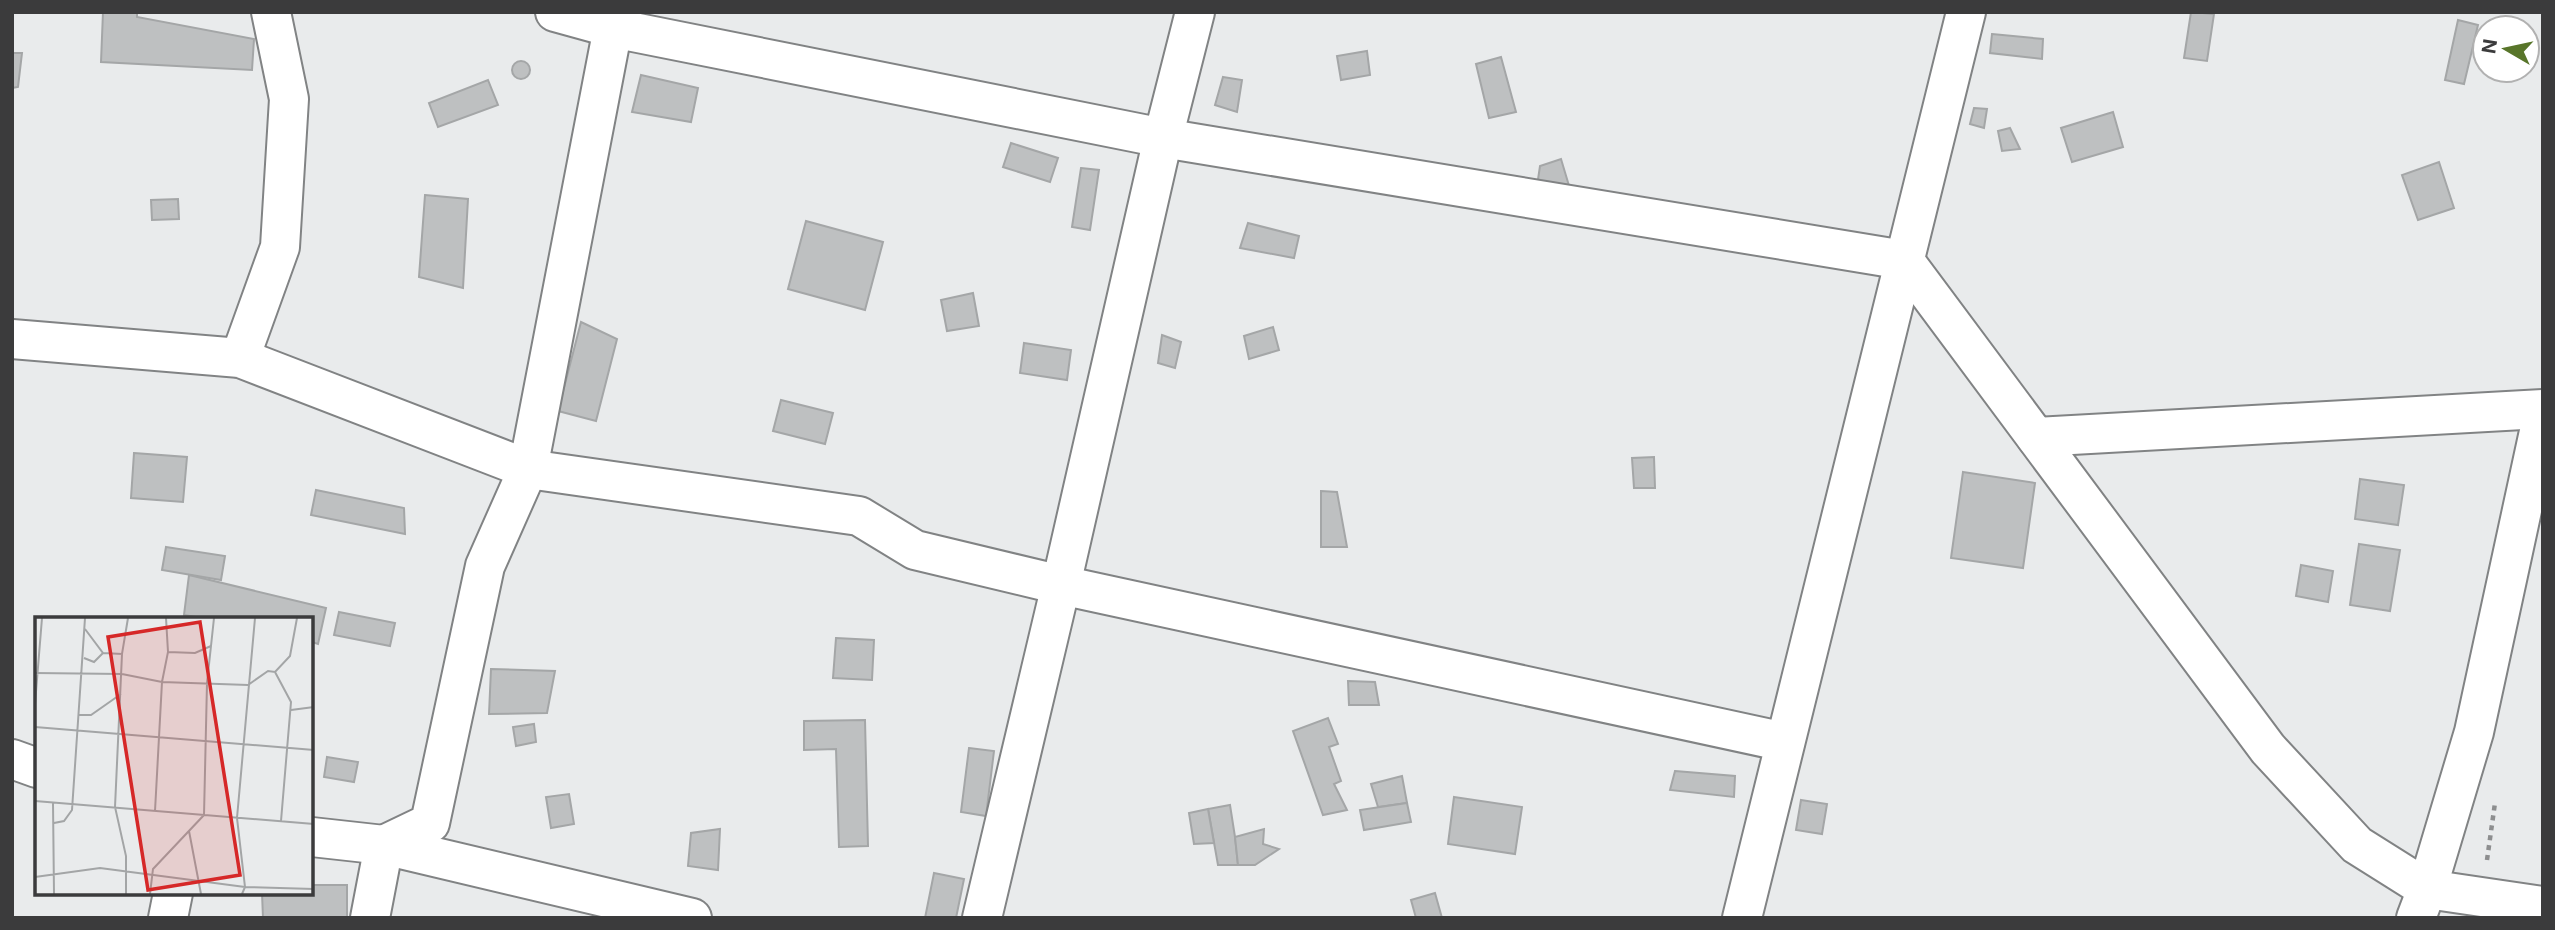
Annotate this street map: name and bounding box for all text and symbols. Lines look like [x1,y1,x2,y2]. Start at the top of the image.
north arrow [2471,14,2541,84]
text: N [2477,37,2502,55]
inset map [35,617,313,895]

